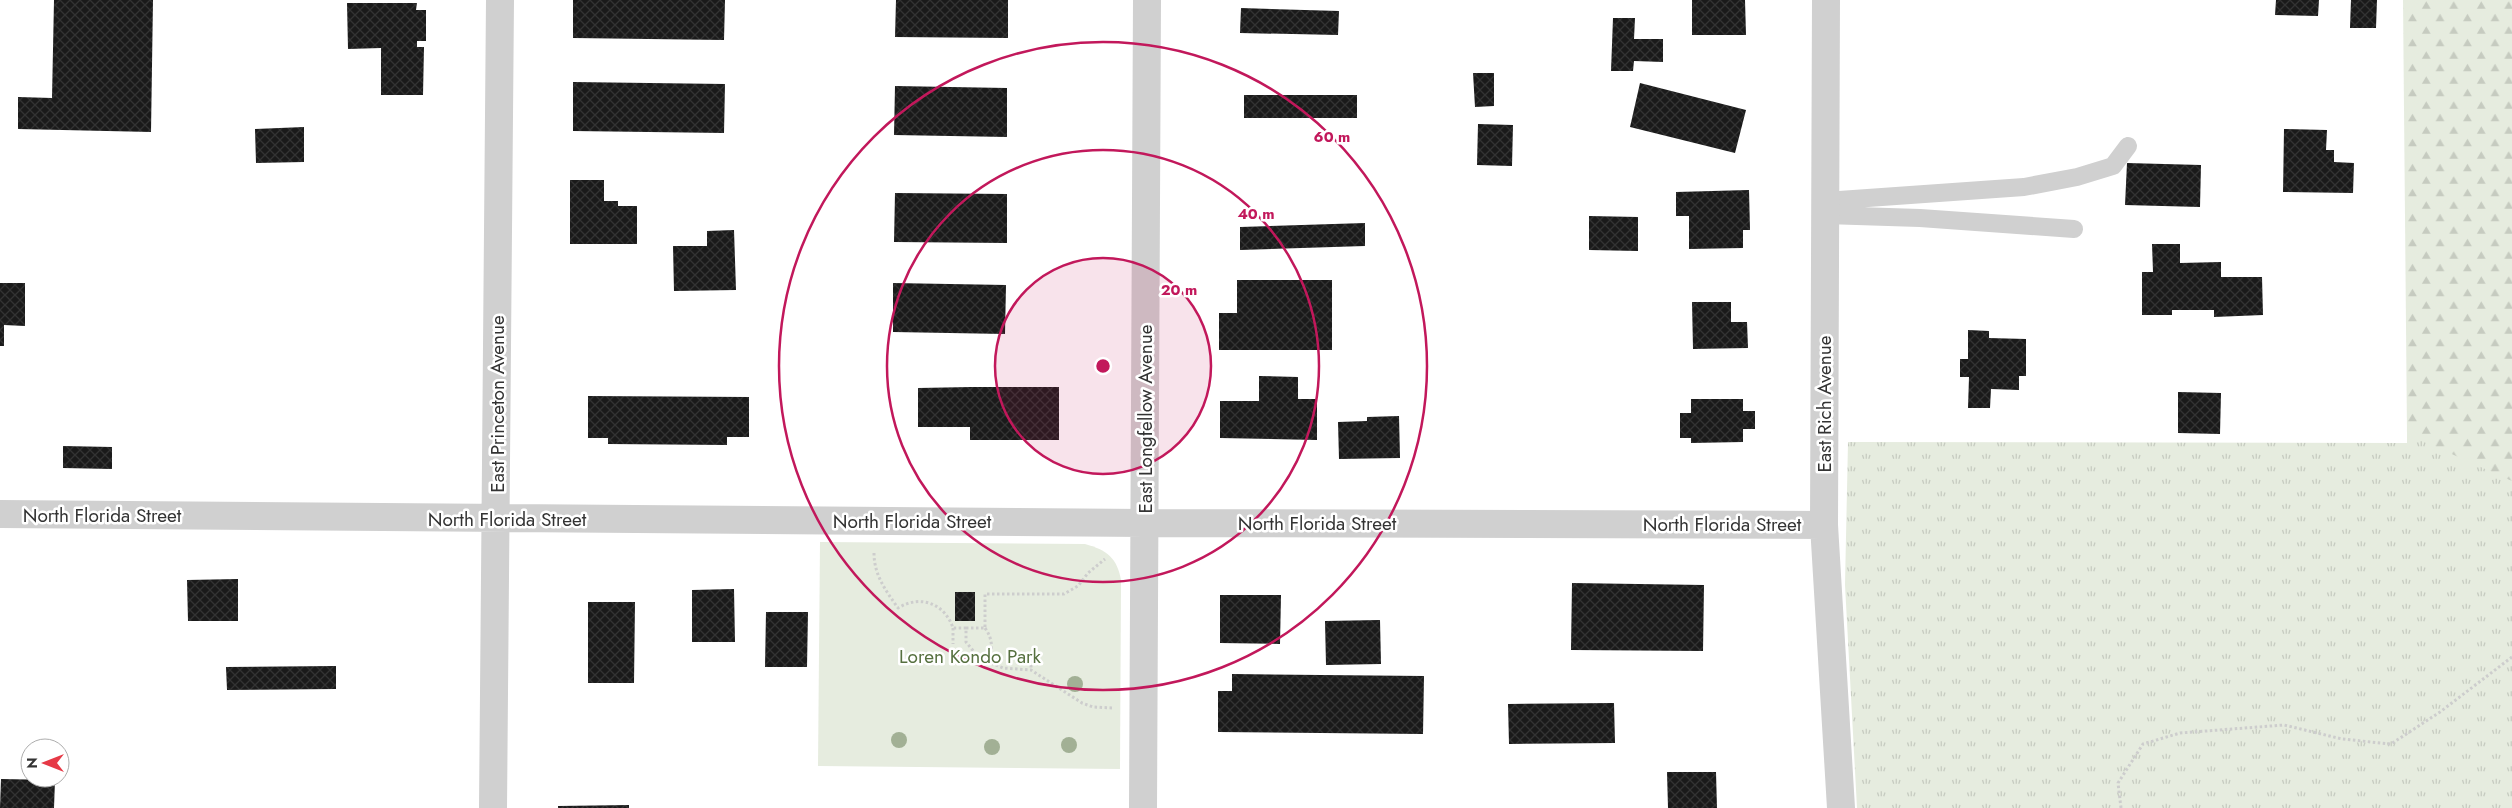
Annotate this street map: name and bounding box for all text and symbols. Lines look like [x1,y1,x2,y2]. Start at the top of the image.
text: 60 m [1314,126,1350,148]
text: 40 m [1237,203,1275,225]
text: 20 m [1161,279,1197,301]
street label: East Princeton Avenue [484,315,511,493]
street label: East Longfellow Avenue [1132,324,1159,514]
street label: East Rich Avenue [1811,335,1838,473]
centre of rings [1094,357,1112,375]
street label: North Florida Street [23,502,182,529]
street label: North Florida Street [428,506,587,533]
street label: North Florida Street [833,508,992,535]
street label: North Florida Street [1238,510,1397,537]
street label: North Florida Street [1643,511,1802,538]
park label: Loren Kondo Park [899,643,1042,670]
north arrow [20,738,70,788]
text: N [22,757,42,769]

